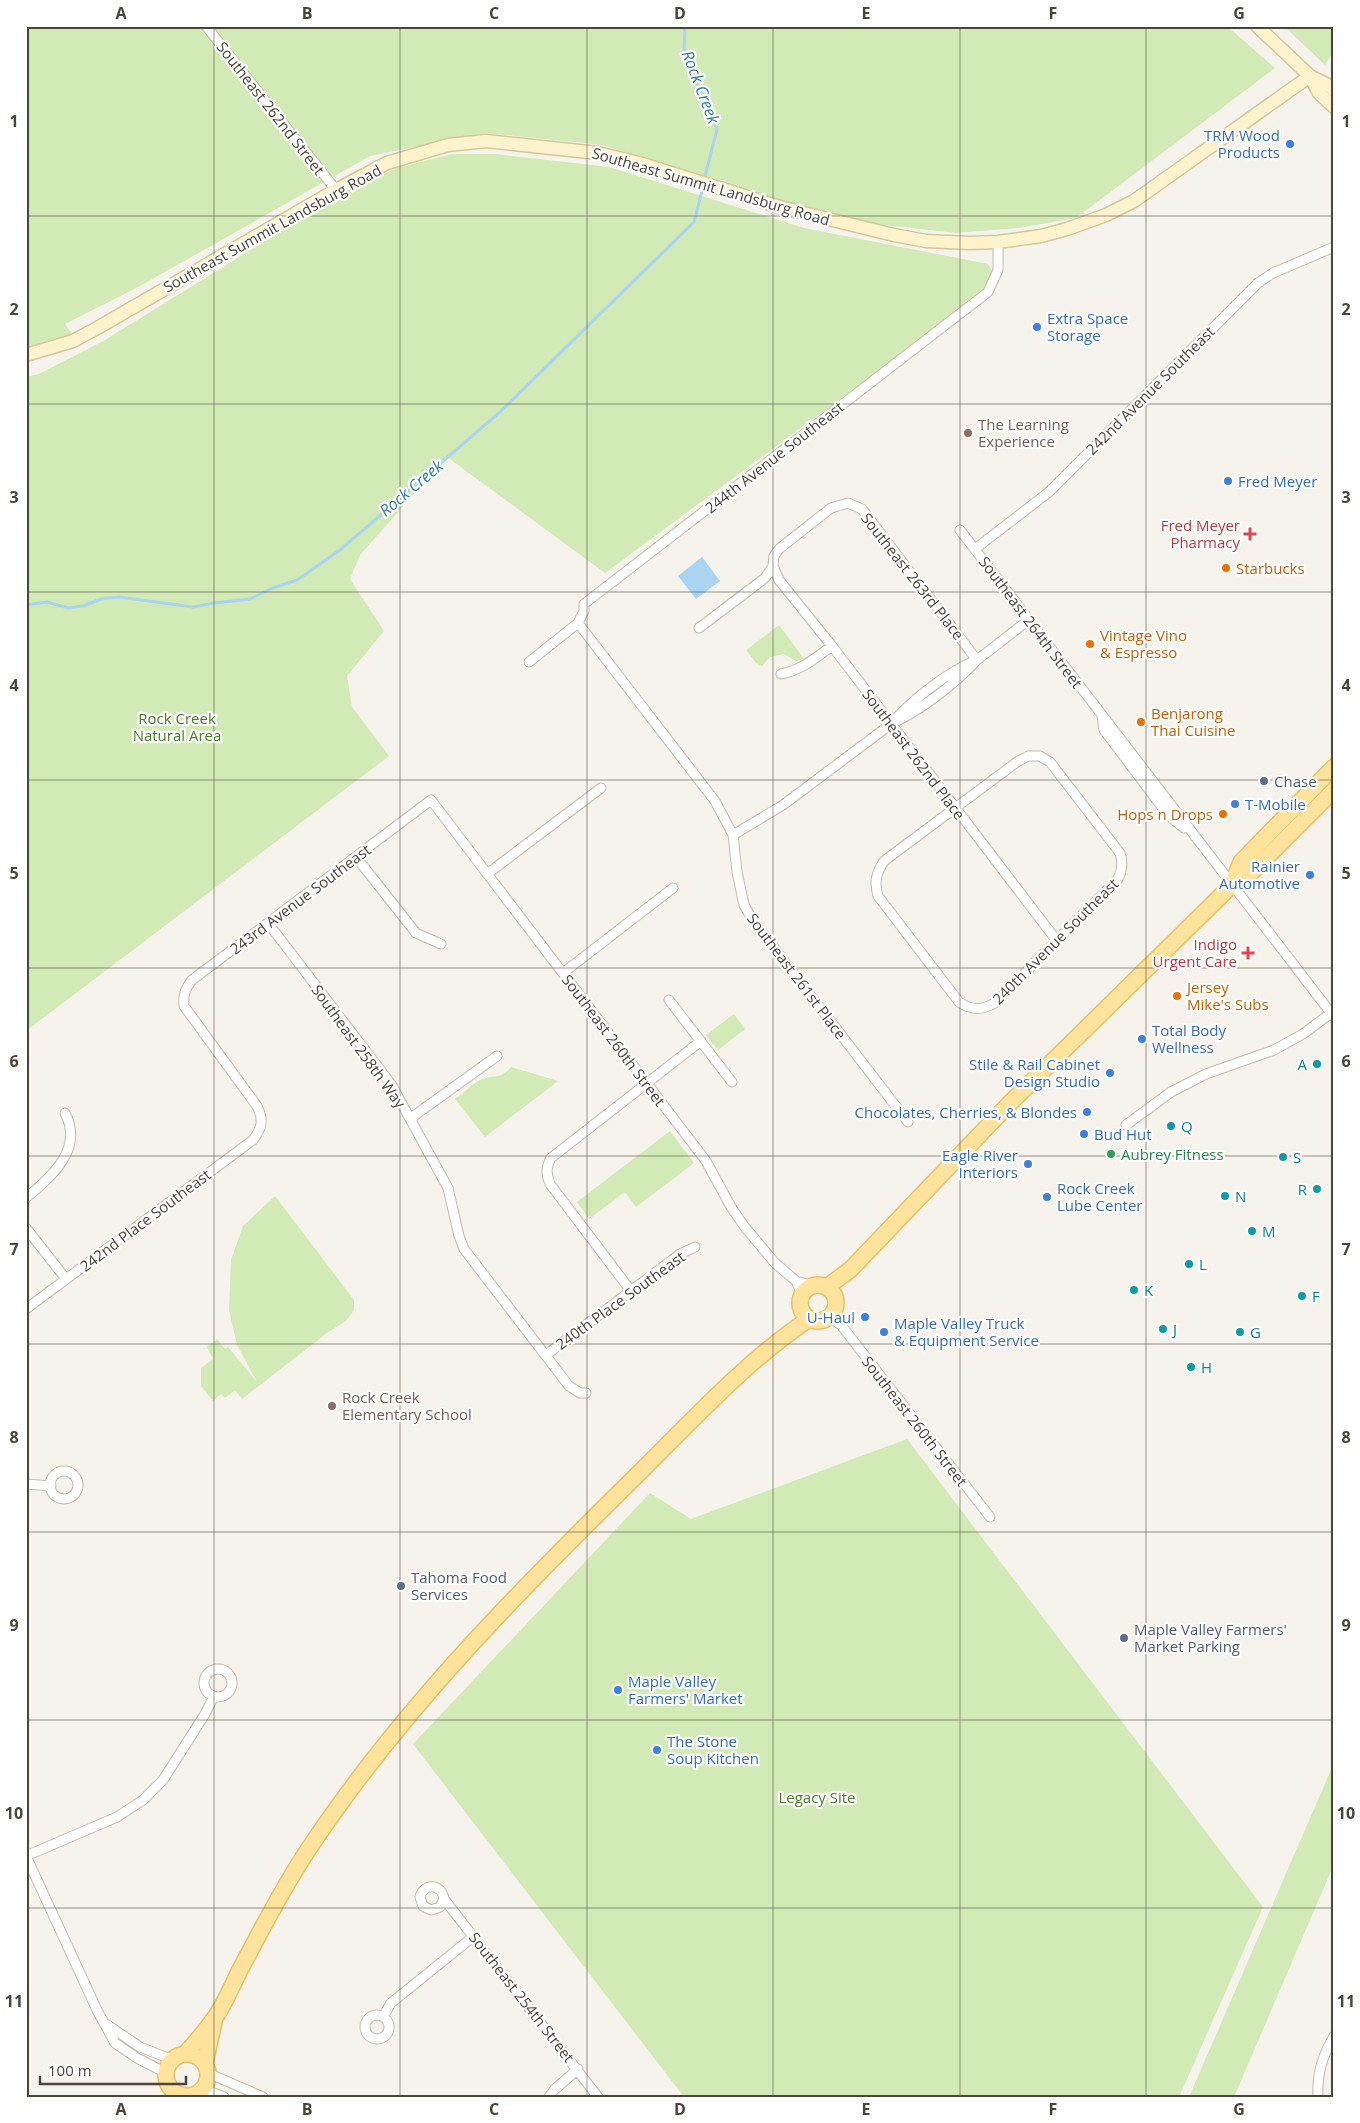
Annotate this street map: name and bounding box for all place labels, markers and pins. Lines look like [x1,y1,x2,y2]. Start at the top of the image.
place label: TRM Wood Products [1204,125,1280,162]
marker: TRM Wood Products [1284,138,1296,150]
place label: Extra Space Storage [1047,308,1128,345]
marker: Extra Space Storage [1031,321,1043,333]
place label: The Learning Experience [978,414,1069,451]
marker: The Learning Experience [962,427,974,439]
place label: Fred Meyer [1238,471,1317,491]
marker: Fred Meyer [1222,475,1234,487]
place label: Fred Meyer Pharmacy [1161,515,1240,552]
marker: Fred Meyer Pharmacy [1244,528,1256,540]
place label: Starbucks [1236,558,1305,578]
marker: Starbucks [1220,562,1232,574]
place label: Vintage Vino & Espresso [1100,625,1187,662]
marker: Vintage Vino & Espresso [1084,638,1096,650]
place label: Benjarong Thai Cuisine [1151,703,1235,740]
marker: Benjarong Thai Cuisine [1135,716,1147,728]
place label: Chase [1274,771,1317,791]
marker: Chase [1258,775,1270,787]
place label: T-Mobile [1245,794,1306,814]
marker: T-Mobile [1229,798,1241,810]
place label: Hops n Drops [1117,804,1213,824]
marker: Hops n Drops [1217,808,1229,820]
place label: Rainier Automotive [1219,856,1300,893]
marker: Rainier Automotive [1304,869,1316,881]
place label: Indigo Urgent Care [1153,934,1237,971]
marker: Indigo Urgent Care [1241,946,1255,960]
place label: Jersey Mike's Subs [1185,977,1269,1014]
marker: Jersey Mike's Subs [1171,990,1183,1002]
place label: Total Body Wellness [1152,1020,1227,1057]
marker: Total Body Wellness [1136,1033,1148,1045]
place label: Stile & Rail Cabinet Design Studio [969,1054,1100,1091]
place label: A [1298,1054,1308,1074]
marker: A [1311,1058,1323,1070]
marker: Stile & Rail Cabinet Design Studio [1104,1067,1116,1079]
place label: Chocolates, Cherries, & Blondes [855,1102,1077,1122]
marker: Chocolates, Cherries, & Blondes [1081,1106,1093,1118]
place label: Q [1181,1116,1193,1136]
marker: Q [1165,1120,1177,1132]
place label: Bud Hut [1094,1124,1152,1144]
marker: Bud Hut [1078,1128,1090,1140]
place label: Aubrey Fitness [1121,1144,1224,1164]
place label: Eagle River Interiors [942,1145,1018,1182]
place label: S [1293,1147,1301,1167]
marker: Aubrey Fitness [1105,1148,1117,1160]
marker: S [1277,1151,1289,1163]
marker: Eagle River Interiors [1022,1158,1034,1170]
place label: Rock Creek Lube Center [1057,1178,1143,1215]
place label: R [1298,1179,1308,1199]
marker: R [1311,1183,1323,1195]
place label: N [1235,1186,1246,1206]
marker: N [1219,1190,1231,1202]
marker: Rock Creek Lube Center [1041,1191,1053,1203]
place label: M [1262,1221,1276,1241]
marker: M [1246,1225,1258,1237]
place label: L [1199,1254,1207,1274]
marker: L [1183,1258,1195,1270]
place label: K [1144,1280,1154,1300]
marker: K [1128,1284,1140,1296]
place label: F [1312,1286,1320,1306]
marker: F [1296,1290,1308,1302]
place label: U-Haul [807,1307,855,1327]
marker: U-Haul [859,1311,871,1323]
place label: Maple Valley Truck & Equipment Service [894,1313,1039,1350]
place label: J [1171,1319,1177,1339]
place label: G [1250,1322,1261,1342]
marker: J [1157,1323,1169,1335]
marker: Maple Valley Truck & Equipment Service [878,1326,890,1338]
marker: G [1234,1326,1246,1338]
place label: H [1201,1357,1212,1377]
marker: H [1185,1361,1197,1373]
place label: Rock Creek Elementary School [342,1387,472,1424]
marker: Rock Creek Elementary School [326,1400,338,1412]
place label: Tahoma Food Services [411,1567,507,1604]
marker: Tahoma Food Services [395,1580,407,1592]
place label: Maple Valley Farmers' Market Parking [1134,1619,1287,1656]
marker: Maple Valley Farmers' Market Parking [1118,1632,1130,1644]
place label: Maple Valley Farmers' Market [628,1671,743,1708]
marker: Maple Valley Farmers' Market [612,1684,624,1696]
place label: The Stone Soup Kitchen [667,1731,759,1768]
marker: The Stone Soup Kitchen [651,1744,663,1756]

